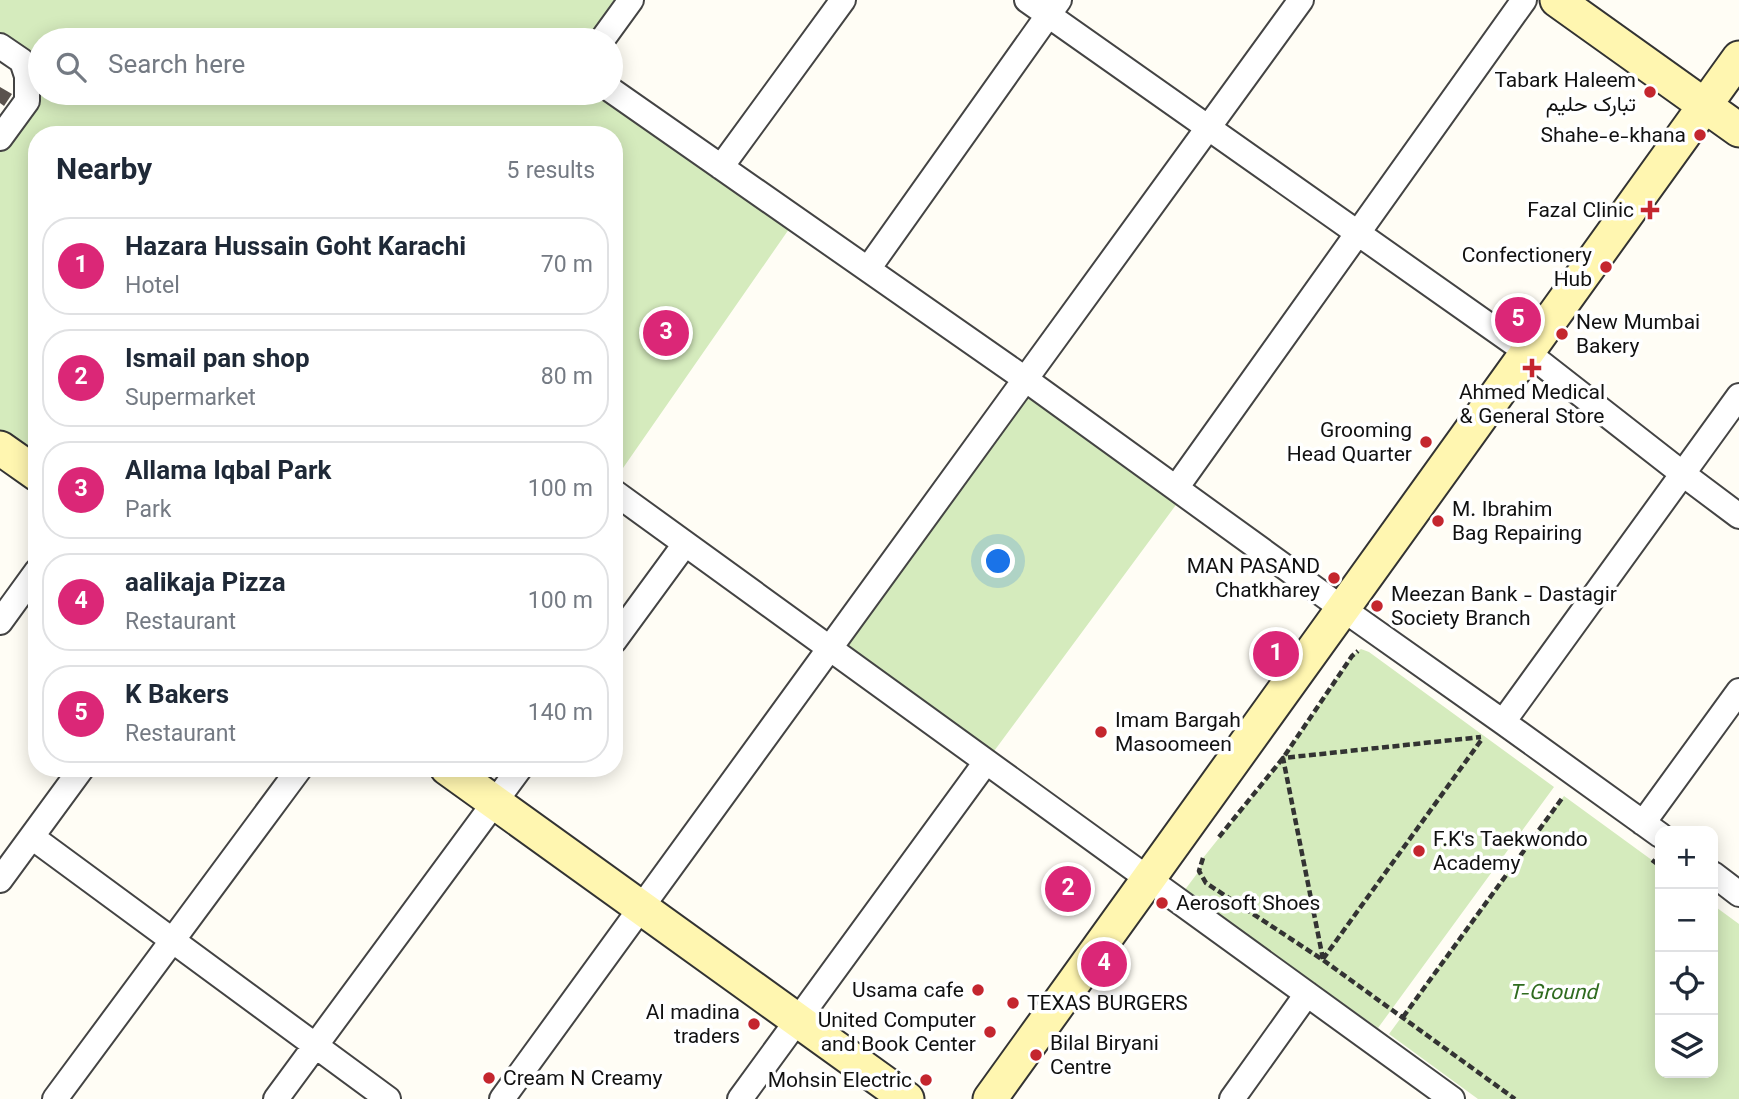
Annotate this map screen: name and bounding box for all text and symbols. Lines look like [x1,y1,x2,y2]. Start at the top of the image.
search box [28,28,623,105]
text: Search here [108,46,245,87]
icon: search [52,48,90,86]
place label: Tabark Haleem تبارک حلیم [1494,65,1636,122]
marker: Tabark Haleem تبارک حلیم [1642,84,1658,100]
place label: Shahe-e-khana [1540,120,1686,153]
marker: Shahe-e-khana [1692,127,1708,143]
text: Nearby [56,148,152,195]
text: 5 results [507,154,595,190]
place label: Fazal Clinic [1527,195,1634,228]
marker: Fazal Clinic [1640,200,1660,220]
text: Hazara Hussain Goht Karachi [125,228,466,269]
place label: Confectionery Hub [1462,240,1592,297]
text: 1 [74,248,88,284]
text: 70 m [541,248,593,284]
marker: Confectionery Hub [1598,259,1614,275]
text: Hotel [125,269,180,305]
pin: 5 [1495,294,1541,346]
pin: 3 [643,307,689,359]
place label: New Mumbai Bakery [1576,307,1700,364]
marker: New Mumbai Bakery [1554,326,1570,342]
text: Ismail pan shop [125,340,310,381]
text: 2 [74,360,88,396]
text: 80 m [541,360,593,396]
marker: Ahmed Medical & General Store [1524,360,1540,376]
place label: Ahmed Medical & General Store [1459,377,1605,434]
text: Supermarket [125,381,256,417]
place label: Grooming Head Quarter [1287,415,1412,472]
marker: Grooming Head Quarter [1418,434,1434,450]
text: Allama Iqbal Park [125,452,331,493]
text: 3 [74,472,88,508]
text: 100 m [528,472,593,508]
text: Park [125,493,171,529]
place label: M. Ibrahim Bag Repairing [1452,494,1582,551]
marker: M. Ibrahim Bag Repairing [1430,513,1446,529]
your location [981,544,1015,578]
place label: MAN PASAND Chatkharey [1187,551,1320,608]
text: aalikaja Pizza [125,564,286,605]
marker: MAN PASAND Chatkharey [1326,570,1342,586]
place label: Meezan Bank - Dastagir Society Branch [1391,579,1617,636]
text: 4 [74,584,88,620]
text: 100 m [528,584,593,620]
marker: Meezan Bank - Dastagir Society Branch [1369,598,1385,614]
text: Restaurant [125,605,236,641]
pin: 1 [1253,628,1299,680]
text: K Bakers [125,676,229,717]
text: 5 [74,696,88,732]
text: 140 m [528,696,593,732]
place label: Imam Bargah Masoomeen [1115,705,1241,762]
text: Restaurant [125,717,236,753]
marker: Imam Bargah Masoomeen [1093,724,1109,740]
place label: F.K's Taekwondo Academy [1433,824,1588,881]
map controls [1655,826,1718,1078]
button: + [1655,826,1718,889]
marker: F.K's Taekwondo Academy [1411,843,1427,859]
pin: 2 [1045,863,1091,915]
place label: Aerosoft Shoes [1176,888,1320,921]
button: − [1655,889,1718,952]
marker: Aerosoft Shoes [1154,895,1170,911]
pin: 4 [1081,938,1127,990]
button: locate [1655,952,1718,1015]
place label: Usama cafe [852,975,964,1008]
park label: T-Ground [1509,977,1600,1010]
marker: Usama cafe [970,982,986,998]
place label: TEXAS BURGERS [1027,988,1188,1021]
marker: TEXAS BURGERS [1005,995,1021,1011]
place label: Al madina traders [646,997,740,1054]
place label: United Computer and Book Center [818,1005,976,1062]
button: layers [1655,1015,1718,1078]
marker: Al madina traders [746,1016,762,1032]
marker: United Computer and Book Center [982,1024,998,1040]
place label: Bilal Biryani Centre [1050,1028,1159,1085]
marker: Bilal Biryani Centre [1028,1047,1044,1063]
place label: Cream N Creamy [503,1063,662,1096]
place label: Mohsin Electric [768,1065,912,1098]
marker: Cream N Creamy [481,1070,497,1086]
marker: Mohsin Electric [918,1072,934,1088]

